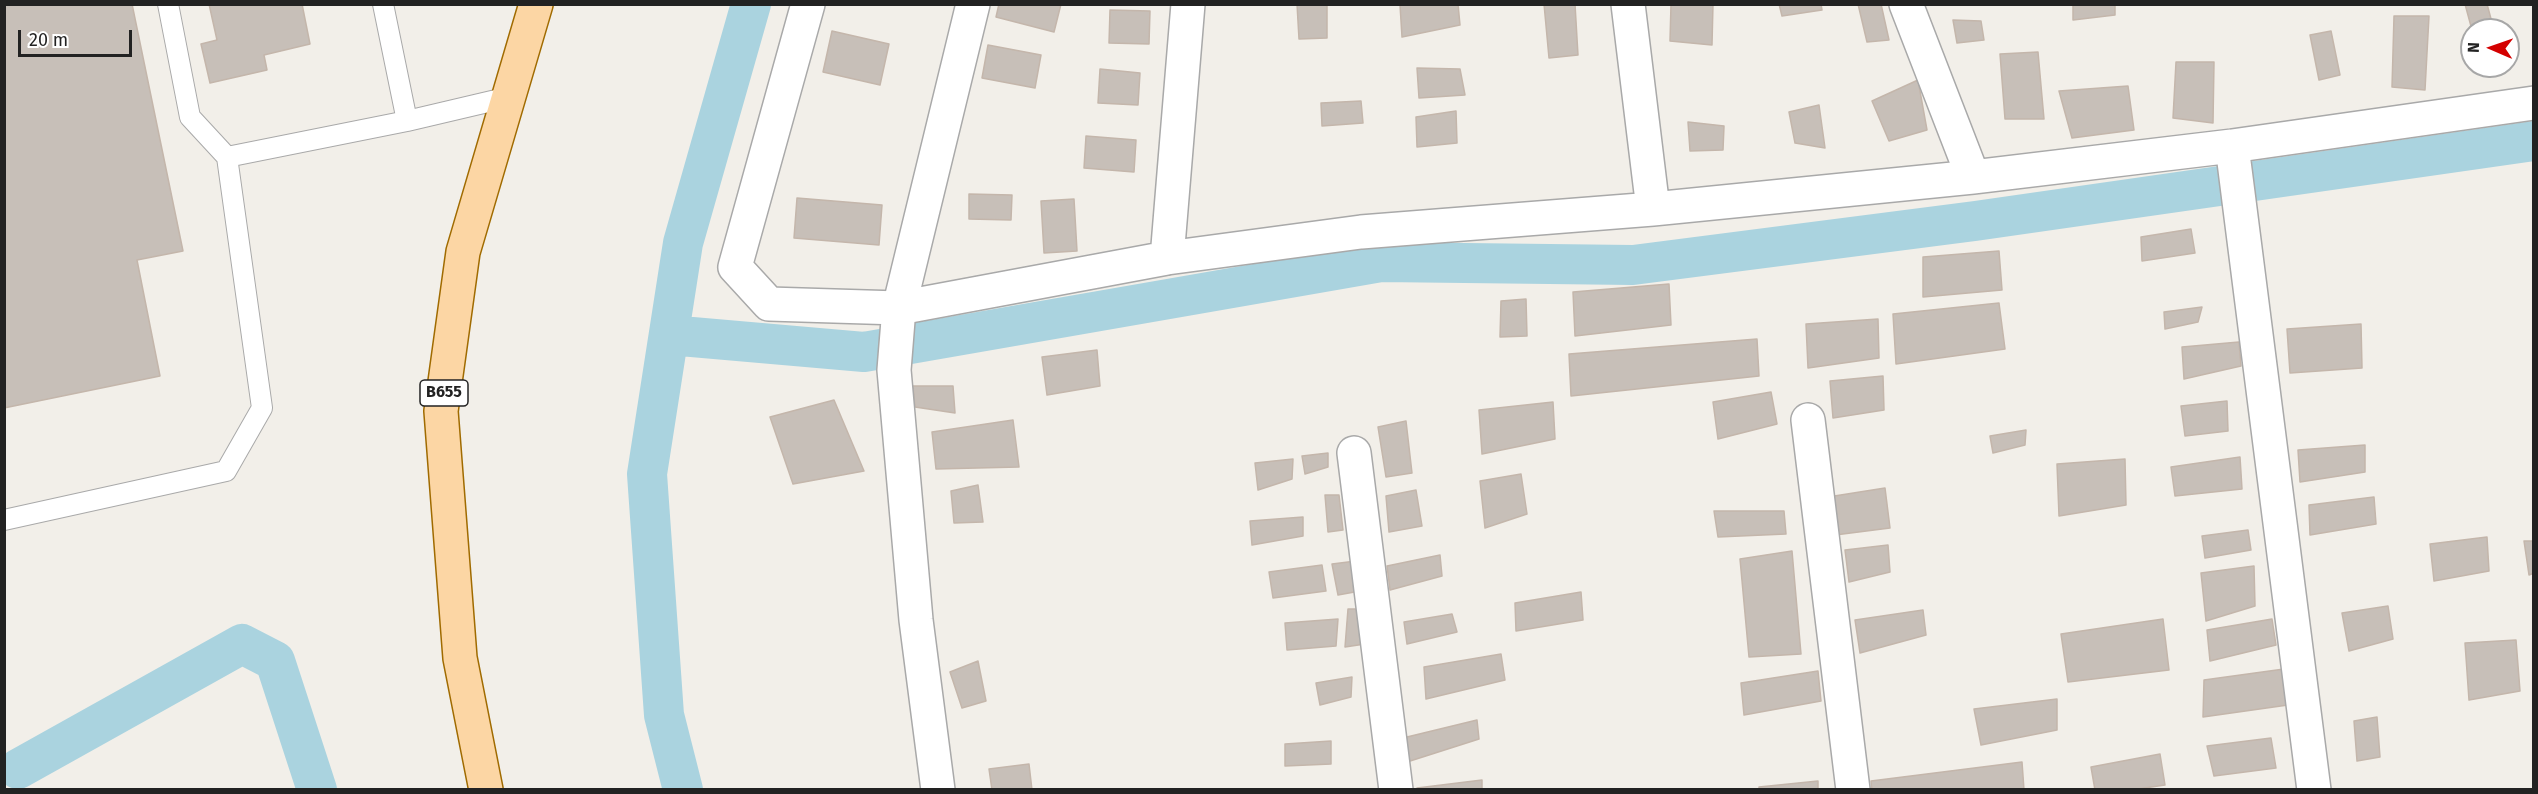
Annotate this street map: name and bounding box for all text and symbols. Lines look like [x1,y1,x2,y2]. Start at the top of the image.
scale bar [21,18,135,56]
north arrow [2460,18,2520,78]
text: 20 m [29,29,68,51]
text: N [2464,42,2483,53]
road number: B655 [420,380,468,406]

